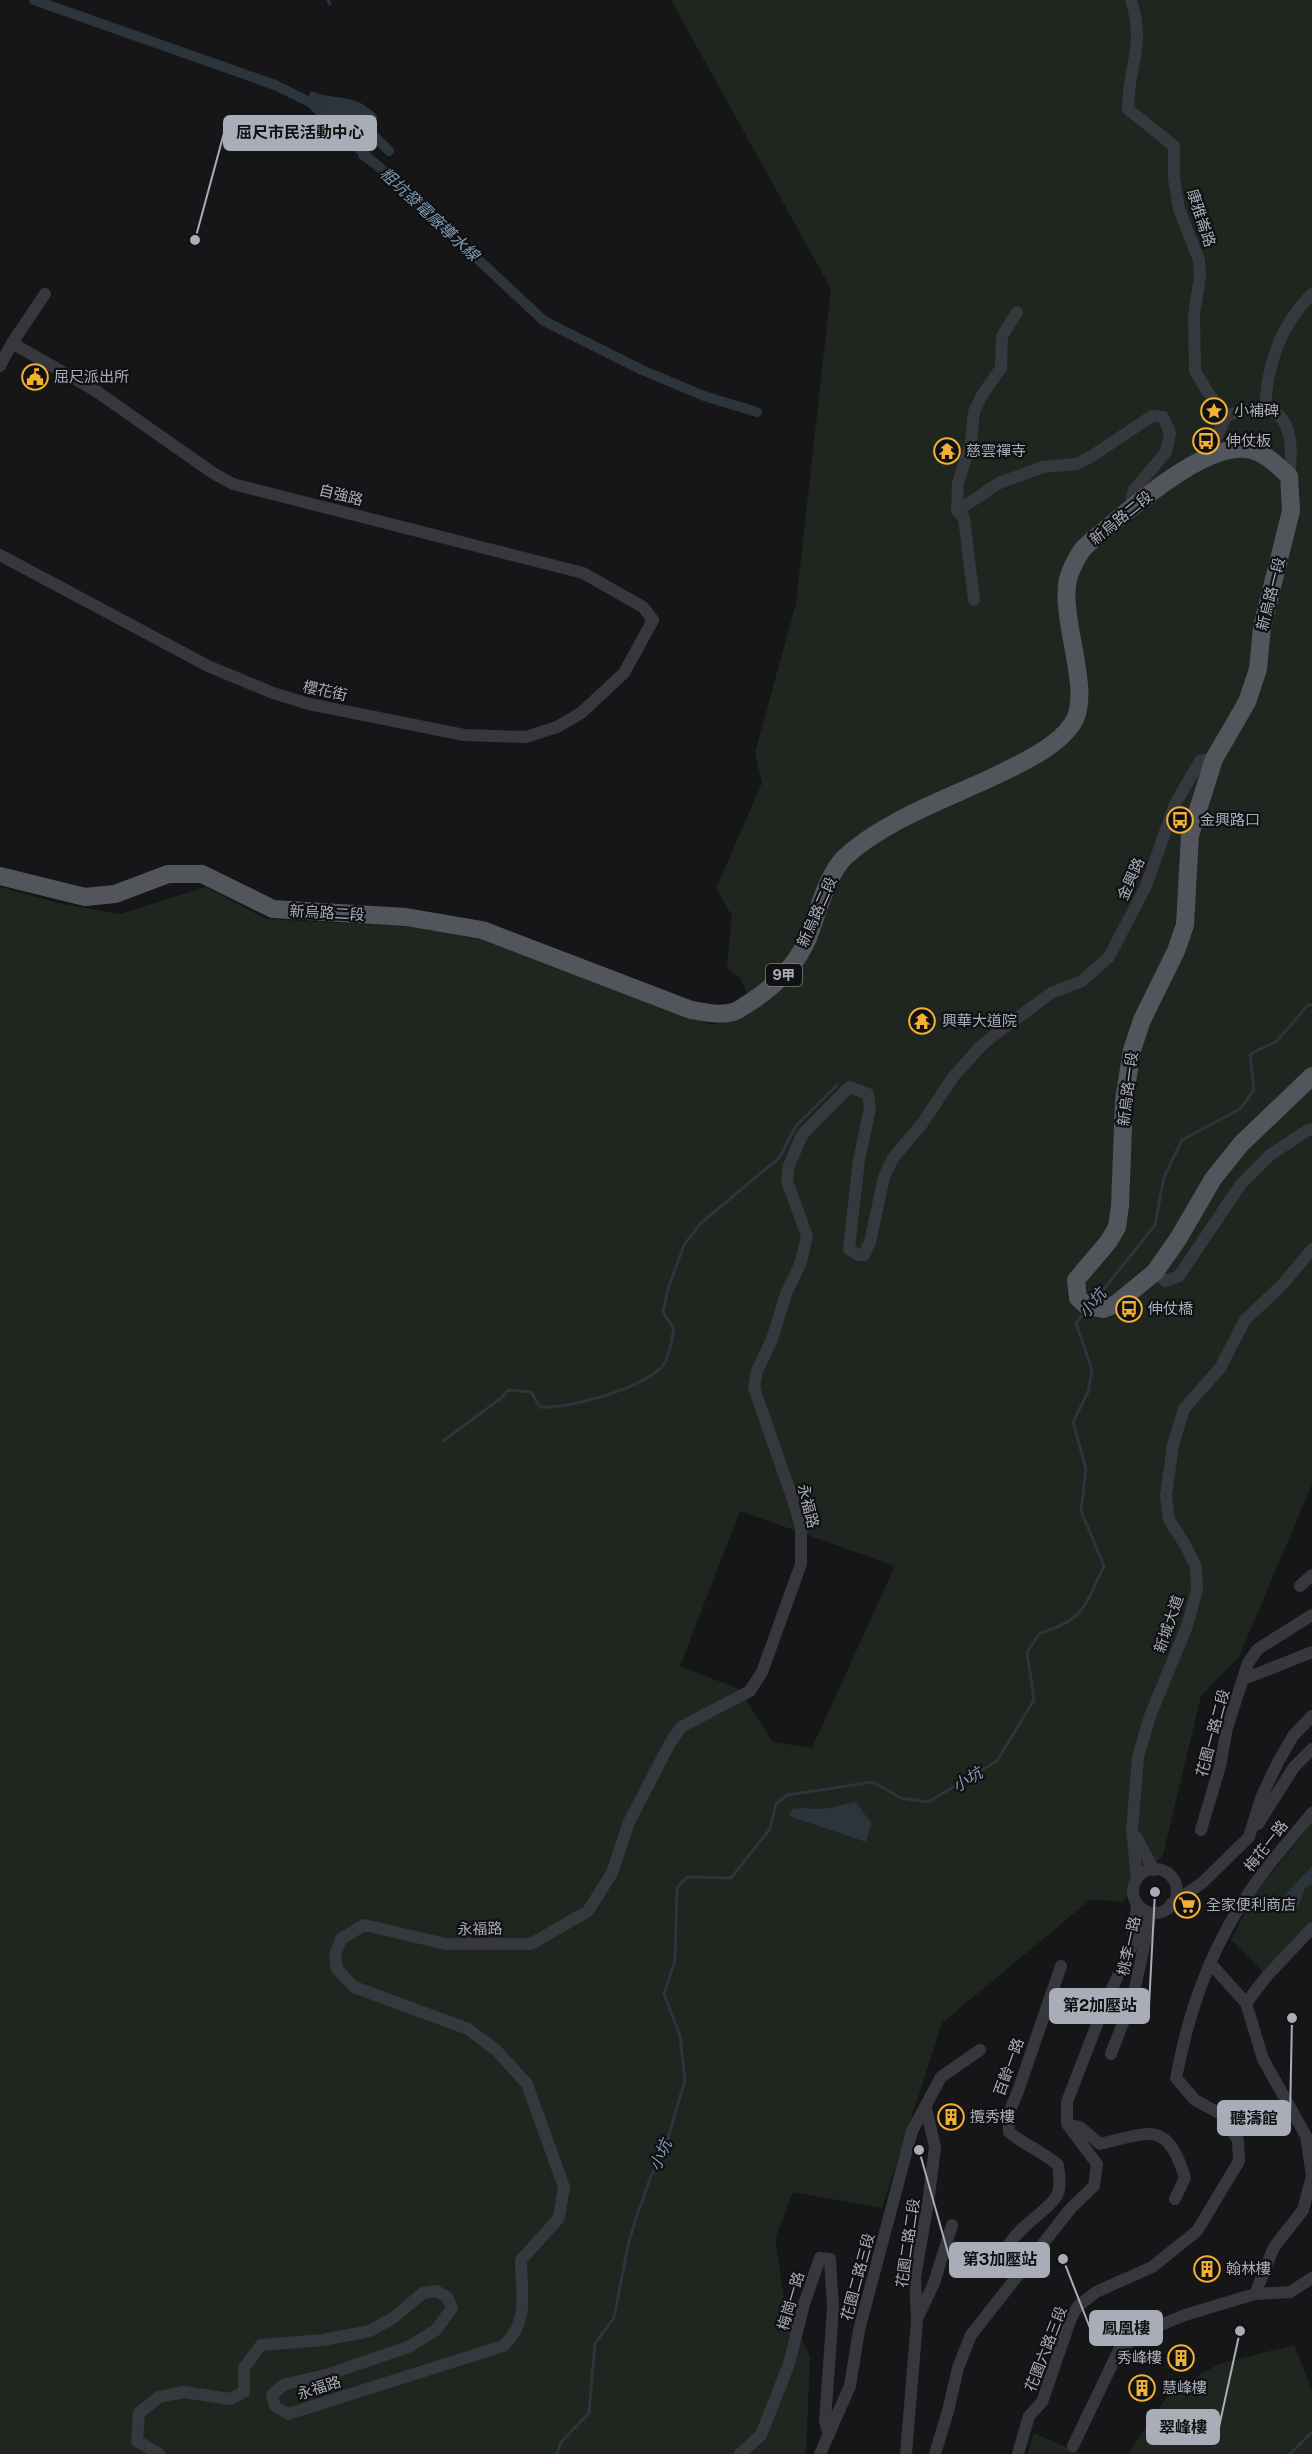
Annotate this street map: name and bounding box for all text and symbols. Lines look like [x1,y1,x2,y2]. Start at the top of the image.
callout: 屈尺市民活動中心 [224,116,376,150]
text: 屈尺市民活動中心 [236,123,364,142]
water label: 粗坑發電廠導水線 [376,164,484,266]
street label: 康雅崙路 [1184,187,1219,249]
public building icon: 屈尺派出所 [20,362,50,392]
place label: 屈尺派出所 [54,368,129,385]
place icon: 小補碑 [1199,396,1229,426]
place label: 小補碑 [1234,402,1279,419]
bus stop icon: 伸仗板 [1191,426,1221,456]
place label: 伸仗板 [1226,432,1271,449]
temple icon: 慈雲禪寺 [932,436,962,466]
place label: 慈雲禪寺 [966,442,1026,459]
street label: 自強路 [317,481,365,508]
street label: 新烏路二段 [1086,487,1155,548]
street label: 新烏路一段 [1253,555,1288,632]
street label: 櫻花街 [301,678,349,704]
bus stop icon: 金興路口 [1165,805,1195,835]
place label: 金興路口 [1200,811,1260,828]
street label: 金興路 [1114,855,1147,903]
street label: 新烏路二段 [794,874,840,950]
street label: 新烏路二段 [289,902,365,923]
road number: 9甲 [766,964,802,986]
temple icon: 興華大道院 [907,1006,937,1036]
place label: 興華大道院 [942,1012,1017,1029]
street label: 新烏路一段 [1114,1051,1141,1127]
water label: 小坑 [1075,1283,1111,1322]
bus stop icon: 伸仗橋 [1114,1294,1144,1324]
place label: 伸仗橋 [1148,1300,1193,1317]
street label: 永福路 [795,1482,822,1530]
street label: 新城大道 [1151,1593,1186,1655]
street label: 花園一路二段 [1193,1687,1232,1779]
water label: 小坑 [949,1762,988,1796]
street label: 梅花一路 [1240,1817,1291,1875]
supermarket icon: 全家便利商店 [1172,1890,1202,1920]
place label: 全家便利商店 [1206,1896,1296,1913]
street label: 桃李一路 [1114,1915,1143,1977]
street label: 永福路 [457,1920,503,1937]
callout: 第2加壓站 [1050,1989,1149,2023]
text: 第2加壓站 [1063,1996,1137,2015]
street label: 百齡一路 [990,2036,1027,2098]
callout: 聽濤館 [1218,2101,1290,2135]
building icon: 攬秀樓 [936,2102,966,2132]
place label: 攬秀樓 [970,2108,1015,2125]
text: 聽濤館 [1230,2109,1278,2128]
water label: 小坑 [645,2135,676,2174]
street label: 花園二路二段 [893,2197,922,2289]
street label: 花園二路三段 [838,2231,877,2323]
callout: 第3加壓站 [950,2243,1049,2277]
text: 第3加壓站 [963,2250,1037,2269]
building icon: 翰林樓 [1192,2254,1222,2284]
place label: 翰林樓 [1226,2260,1271,2277]
street label: 梅崗一路 [774,2270,807,2332]
street label: 花園六路三段 [1021,2304,1070,2394]
callout: 鳳凰樓 [1090,2311,1162,2345]
text: 鳳凰樓 [1102,2319,1150,2338]
building icon: 秀峰樓 [1166,2343,1196,2373]
place label: 秀峰樓 [1117,2349,1162,2366]
street label: 永福路 [295,2372,343,2403]
building icon: 慧峰樓 [1127,2373,1157,2403]
place label: 慧峰樓 [1162,2379,1207,2396]
callout: 翠峰樓 [1147,2410,1219,2444]
text: 翠峰樓 [1159,2418,1207,2437]

